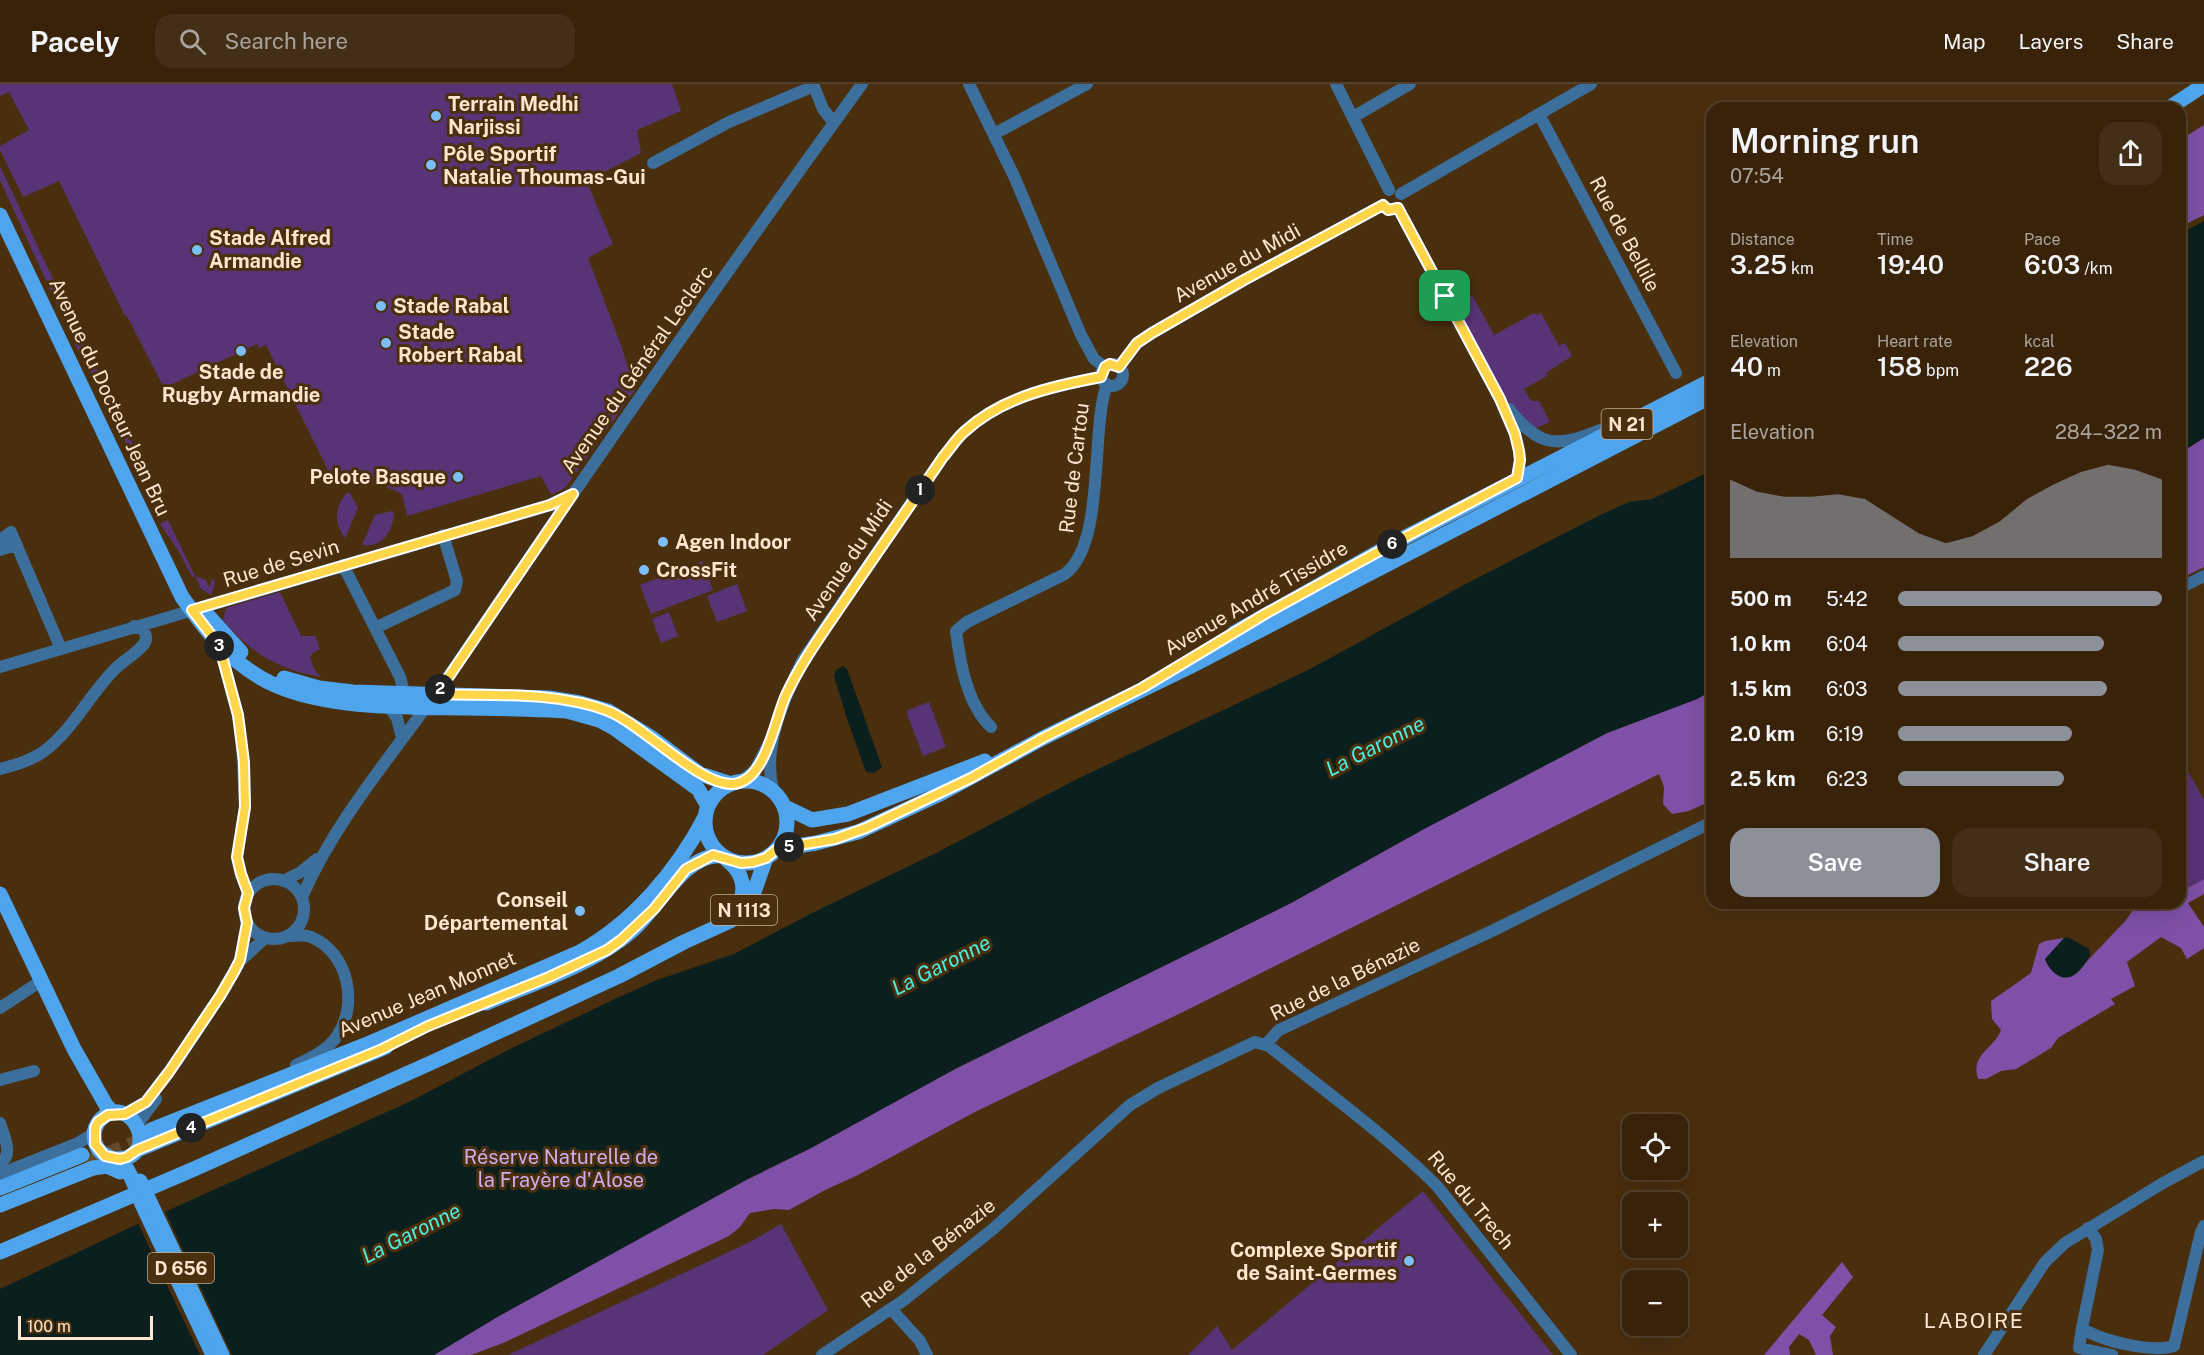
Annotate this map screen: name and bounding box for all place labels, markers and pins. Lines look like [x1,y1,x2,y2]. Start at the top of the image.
place label: Terrain Medhi Narjissi [448,92,579,139]
marker: Terrain Medhi Narjissi [429,109,443,123]
place label: Pôle Sportif Natalie Thoumas-Gui [443,142,646,189]
marker: Pôle Sportif Natalie Thoumas-Gui [424,158,438,172]
place label: Stade Alfred Armandie [209,226,331,273]
marker: Stade Alfred Armandie [190,243,204,257]
pin [1419,270,1470,321]
place label: Stade Rabal [393,294,509,318]
marker: Stade Rabal [374,299,388,313]
place label: Stade Robert Rabal [398,320,523,367]
marker: Stade Robert Rabal [379,336,393,350]
marker: Stade de Rugby Armandie [234,344,248,358]
place label: Stade de Rugby Armandie [162,360,320,407]
place label: Pelote Basque [310,465,446,489]
marker: Pelote Basque [451,470,465,484]
pin: 1 [905,475,935,505]
pin: 6 [1377,529,1407,559]
place label: Agen Indoor [675,530,791,554]
marker: Agen Indoor [656,535,670,549]
place label: CrossFit [656,558,737,582]
marker: CrossFit [637,563,651,577]
pin: 3 [204,631,234,661]
pin: 2 [425,674,455,704]
pin: 5 [774,832,804,862]
place label: Conseil Départemental [424,888,568,935]
marker: Conseil Départemental [573,904,587,918]
pin: 4 [176,1113,206,1143]
place label: Complexe Sportif de Saint-Germes [1230,1238,1397,1285]
marker: Complexe Sportif de Saint-Germes [1402,1254,1416,1268]

